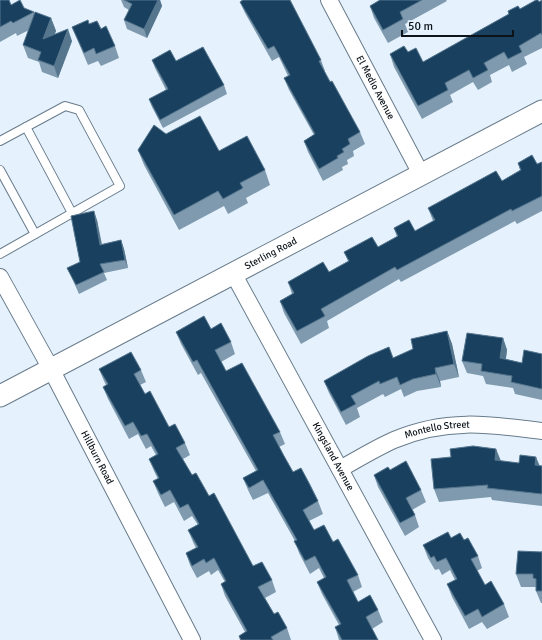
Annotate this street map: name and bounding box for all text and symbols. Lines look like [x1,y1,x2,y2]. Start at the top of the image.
scale bar [402,12,513,38]
text: 50 m [408,19,433,34]
street label: El Medio Avenue [353,53,397,122]
street label: Sterling Road [243,235,299,272]
street label: Montello Street [403,419,470,441]
street label: Kingsland Avenue [310,420,357,493]
street label: Hillburn Road [78,429,116,486]

